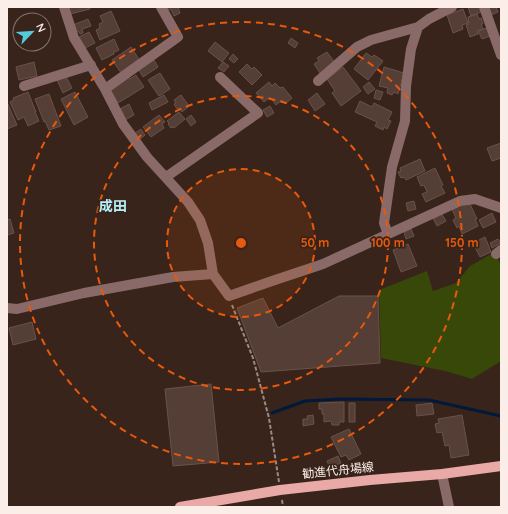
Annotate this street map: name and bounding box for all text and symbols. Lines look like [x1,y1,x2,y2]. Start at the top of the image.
north arrow [12,12,52,52]
text: N [33,21,49,34]
district label: 成田 [99,197,127,215]
text: 50 m [301,235,329,250]
text: 100 m [371,235,405,250]
text: 150 m [445,235,479,250]
centre of rings [234,236,248,250]
street label: 勧進代舟場線 [301,459,375,481]

